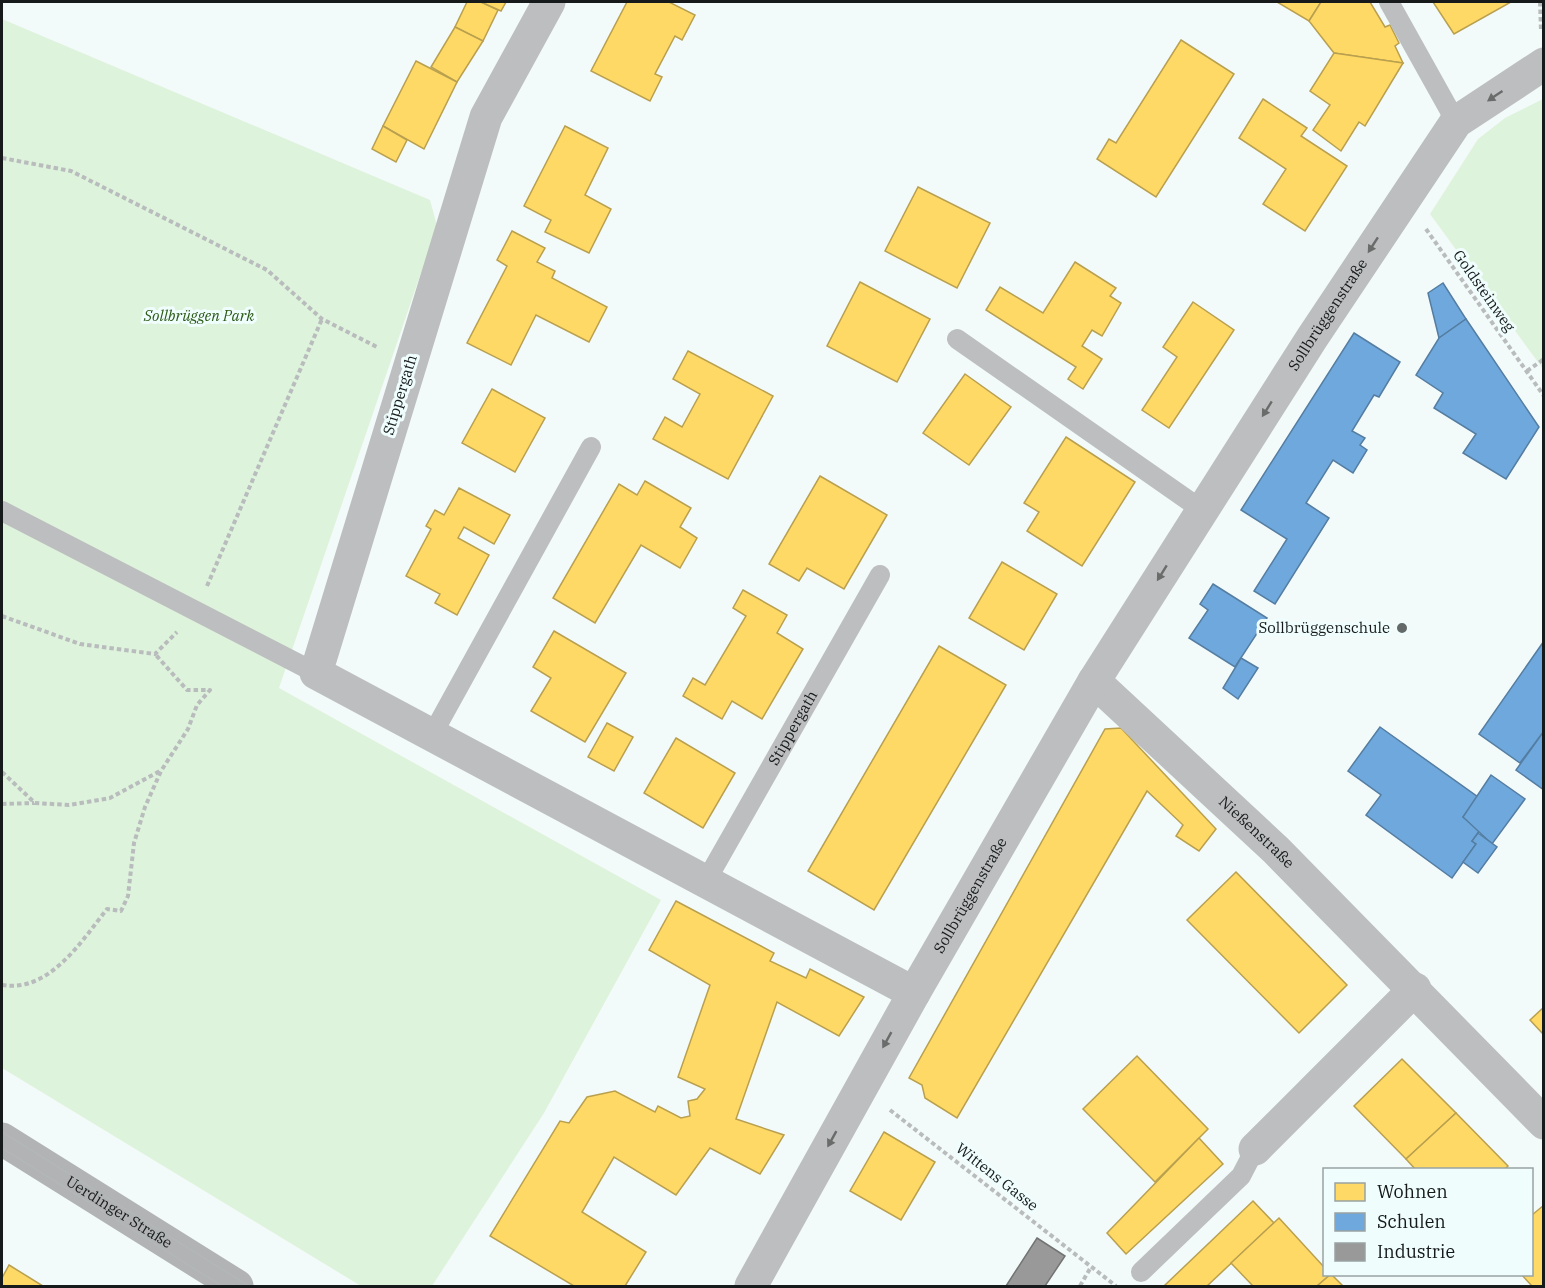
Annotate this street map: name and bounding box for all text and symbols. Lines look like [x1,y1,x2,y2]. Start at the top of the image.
one-way arrow [1487,91,1503,102]
one-way arrow [1367,237,1378,253]
street label: Goldsteinweg [1449,246,1520,335]
street label: Sollbrüggenstraße [1284,255,1371,374]
park label: Sollbrüggen Park [143,306,254,325]
street label: Stippergath [378,352,421,437]
one-way arrow [1261,401,1272,417]
one-way arrow [1157,565,1168,582]
place label: Sollbrüggenschule [1258,618,1390,637]
marker: Sollbrüggenschule [1395,621,1409,635]
street label: Stippergath [764,687,821,769]
street label: Nießenstraße [1215,792,1299,872]
street label: Sollbrüggenstraße [929,834,1011,956]
one-way arrow [882,1032,892,1049]
one-way arrow [827,1131,837,1148]
street label: Wittens Gasse [952,1138,1042,1215]
legend [1323,1168,1533,1276]
street label: Uerdinger Straße [63,1171,176,1252]
text: Wohnen [1377,1180,1448,1203]
text: Schulen [1377,1210,1446,1233]
text: Industrie [1377,1240,1455,1263]

